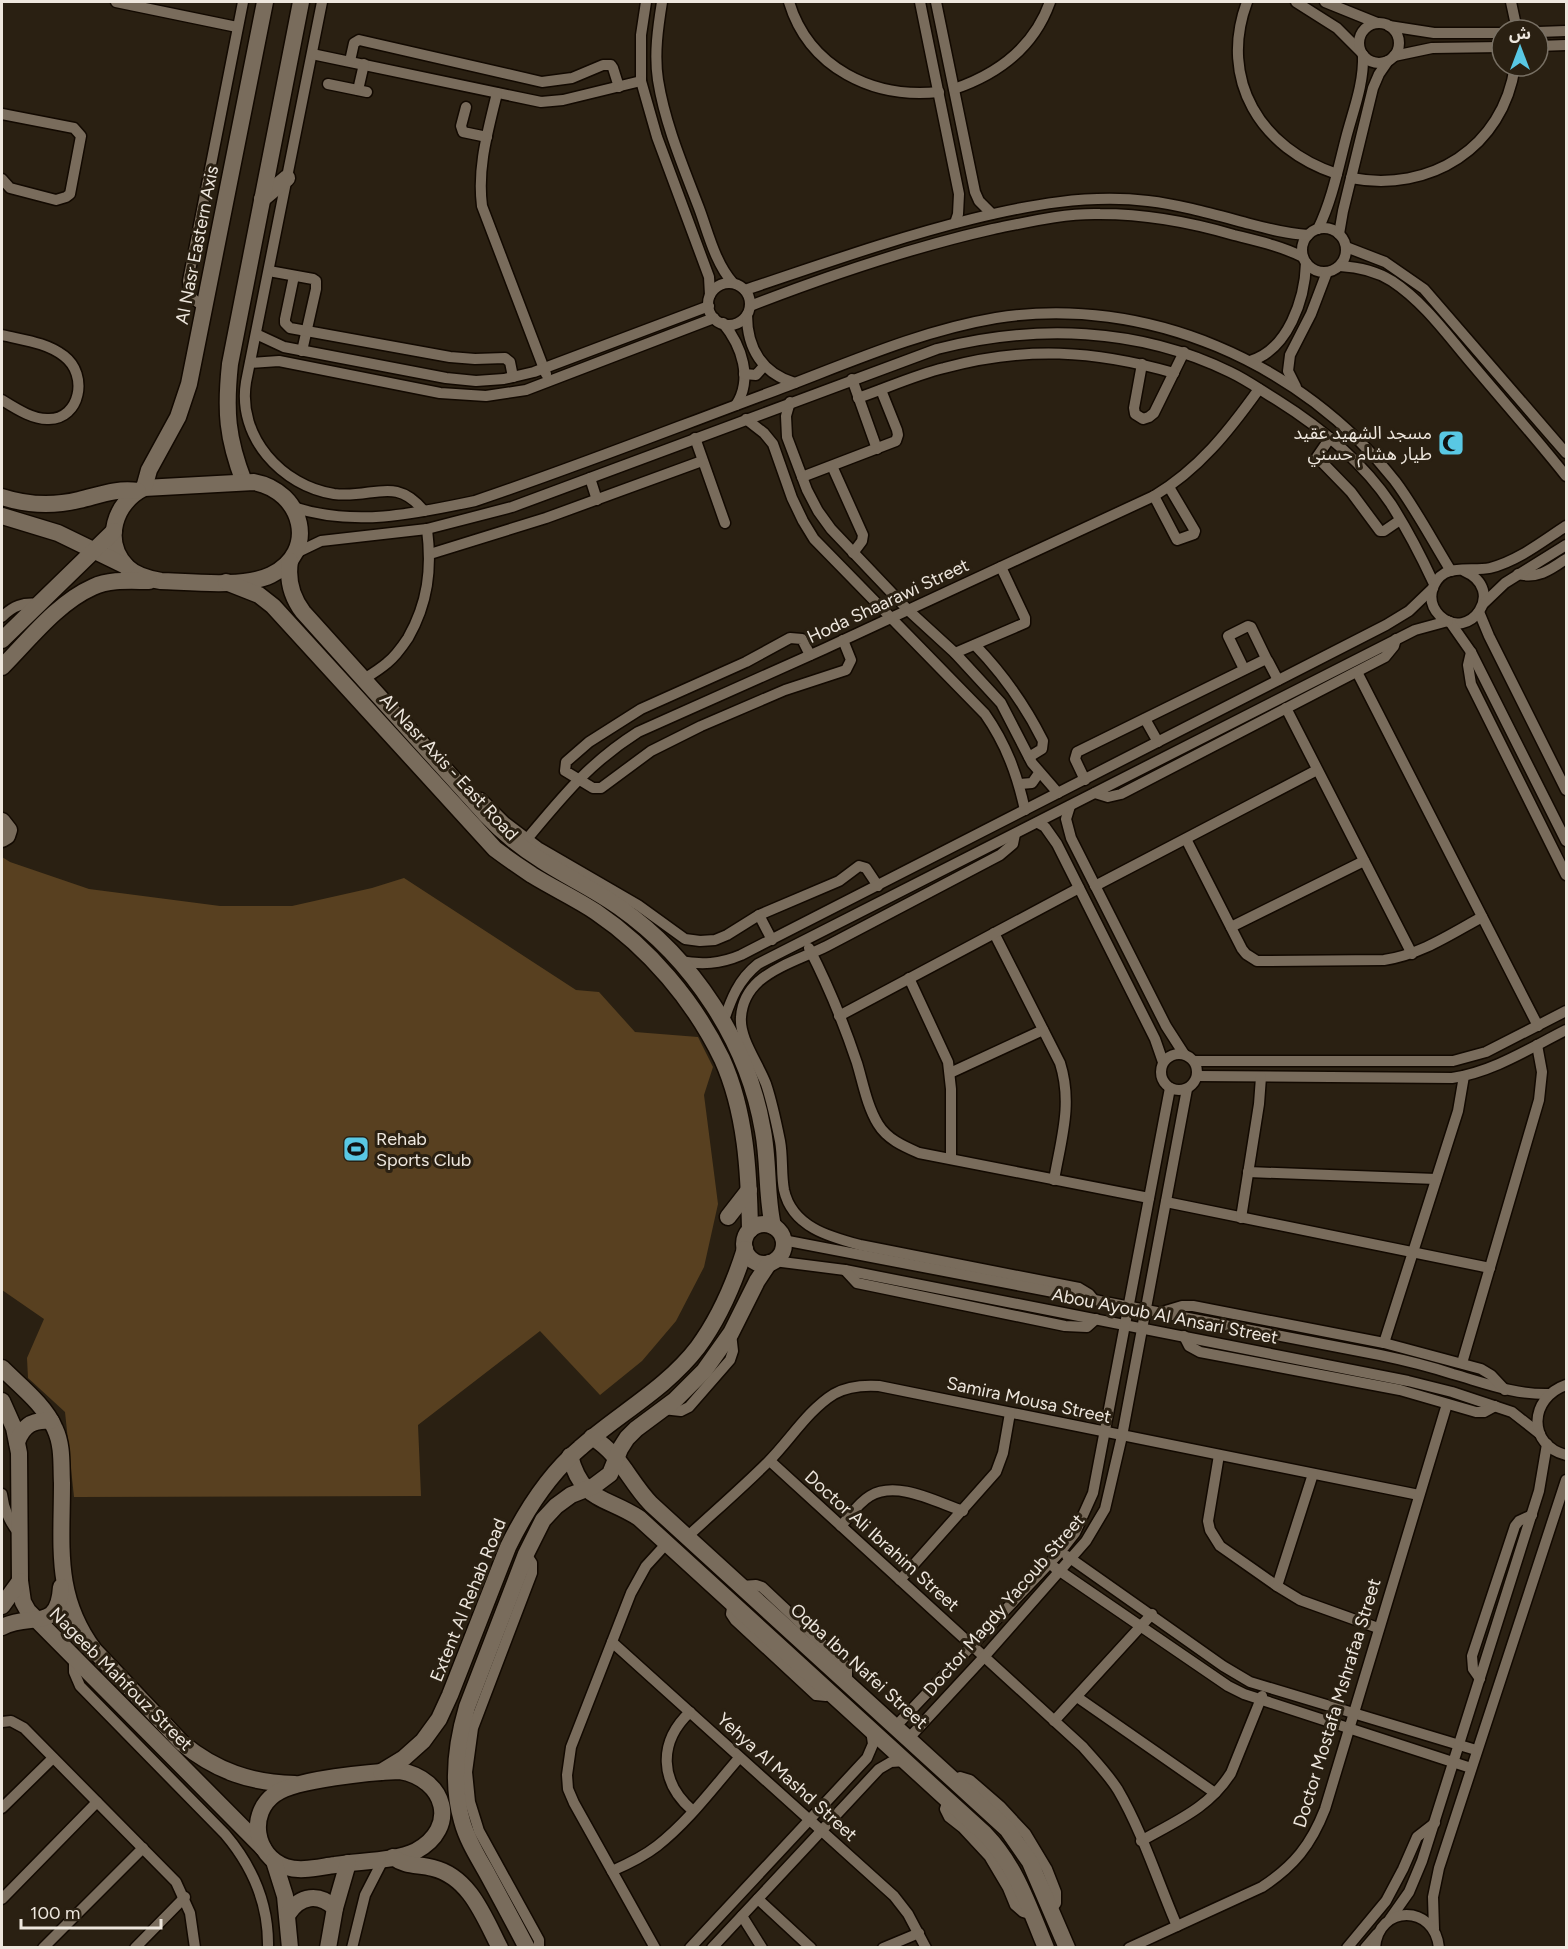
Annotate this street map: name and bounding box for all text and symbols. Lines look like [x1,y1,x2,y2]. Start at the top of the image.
north arrow [1490,18,1550,78]
text: ش [1509,24,1531,43]
street label: Al Nasr Eastern Axis [171,164,223,326]
place label: مسجد الشهيد عقيد طيار هشام حسني [1293,422,1432,468]
mosque icon: مسجد الشهيد عقيد طيار هشام حسني [1436,428,1466,458]
street label: Hoda Shaarawi Street [804,554,973,648]
street label: Al Nasr Axis - East Road [375,689,523,845]
place label: Rehab Sports Club [376,1128,471,1171]
sports icon: Rehab Sports Club [341,1134,371,1164]
street label: Abou Ayoub Al Ansari Street [1050,1283,1280,1349]
street label: Samira Mousa Street [945,1372,1113,1428]
street label: Doctor Ali Ibrahim Street [800,1466,964,1616]
street label: Doctor Magdy Yacoub Street [919,1509,1089,1701]
street label: Extent Al Rehab Road [425,1515,511,1685]
street label: Doctor Mostafa Mshrafaa Street [1289,1576,1385,1830]
street label: Oqba Ibn Nafei Street [786,1599,932,1734]
street label: Nageeb Mahfouz Street [45,1603,197,1755]
street label: Yehya Al Mashd Street [712,1708,862,1846]
scale bar [21,1892,160,1930]
text: 100 m [30,1902,80,1924]

